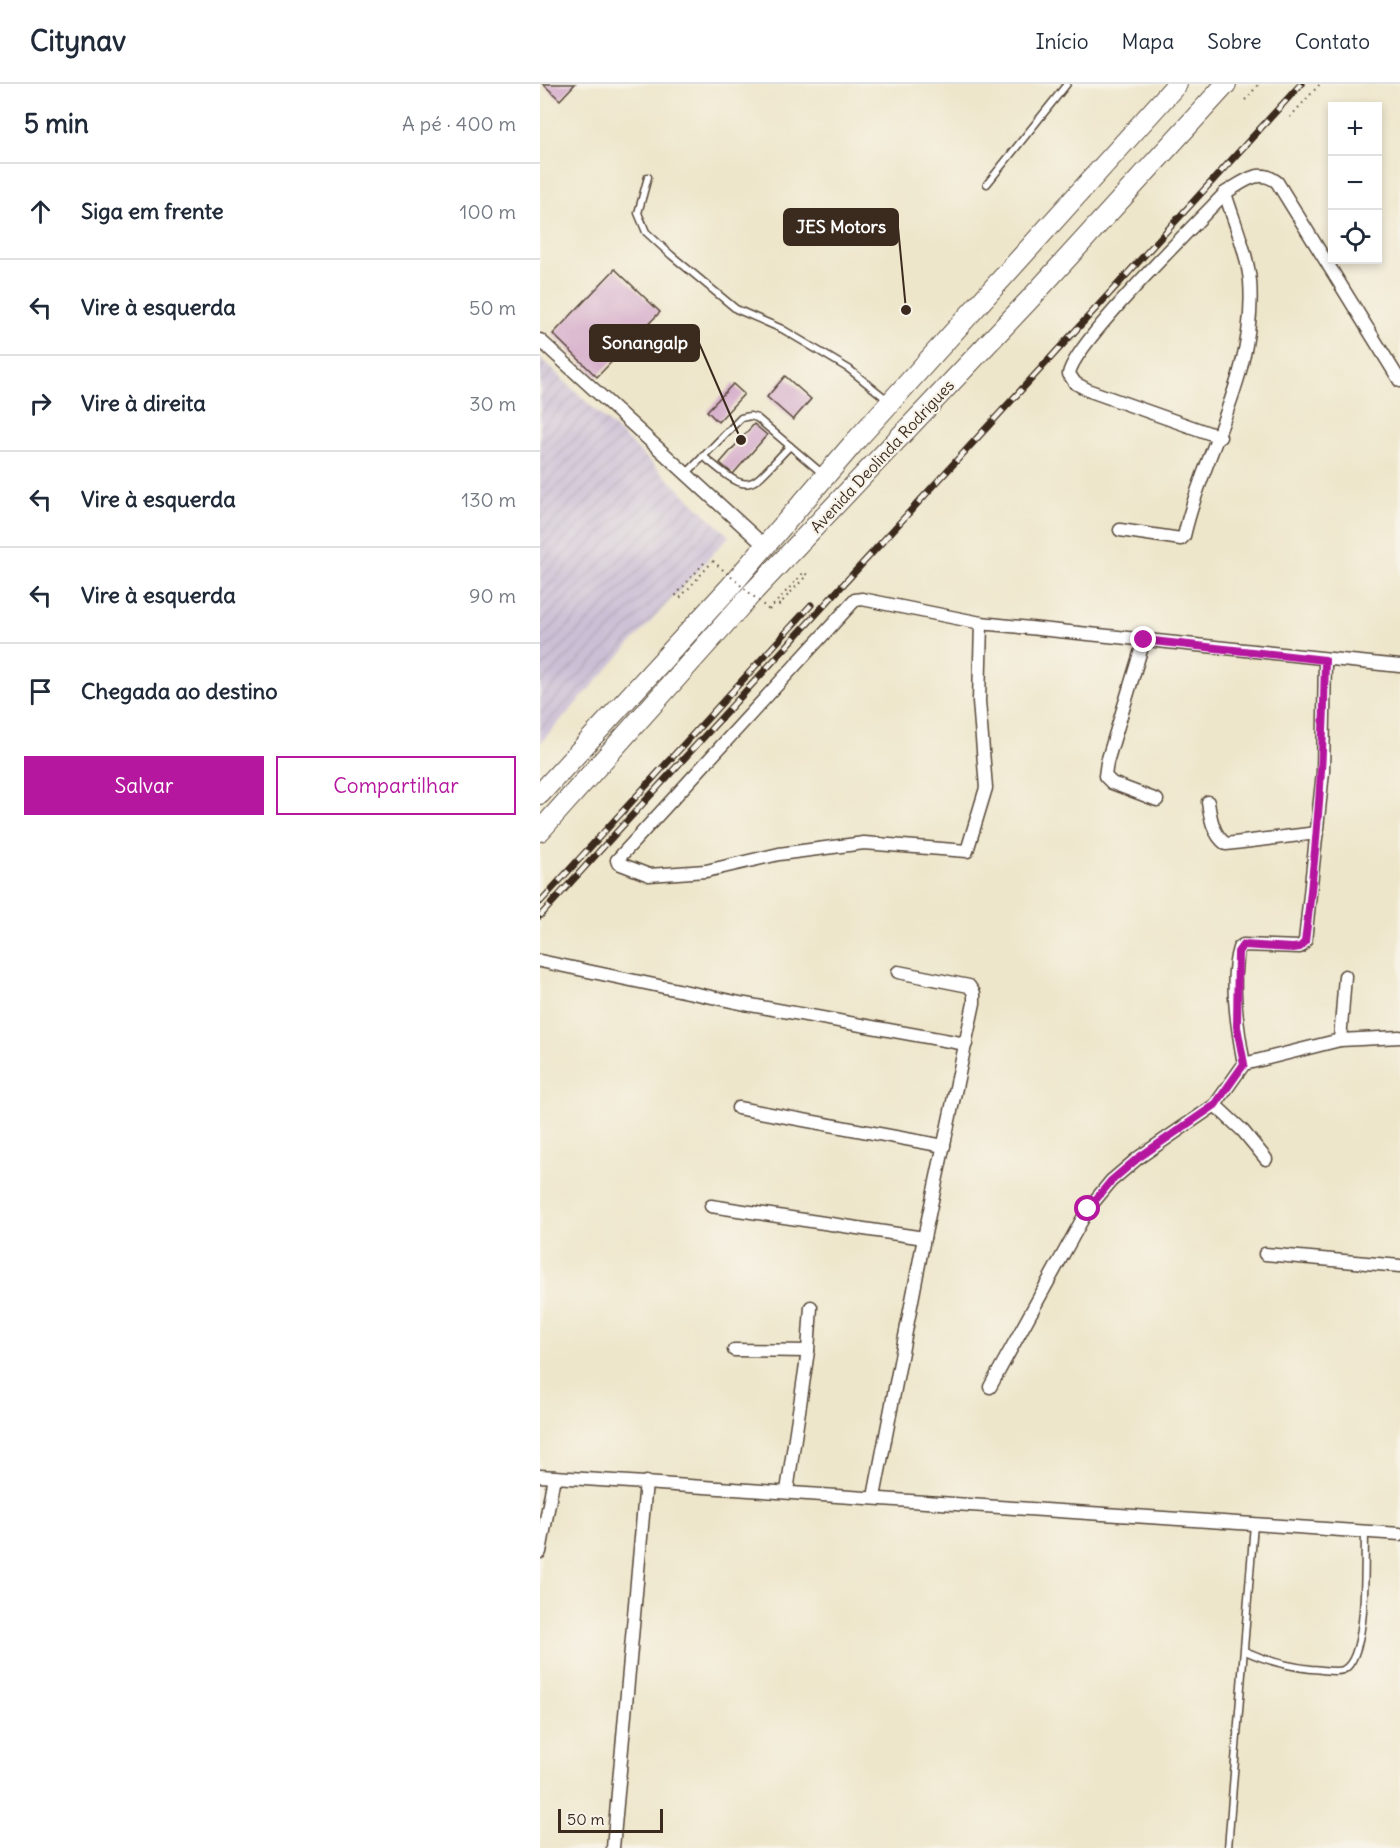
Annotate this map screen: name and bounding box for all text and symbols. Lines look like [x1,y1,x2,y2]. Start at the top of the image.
text: Citynav [30,23,126,59]
text: Início [1035,28,1089,55]
text: Mapa [1122,28,1174,55]
text: Sobre [1207,28,1262,55]
text: Contato [1295,28,1370,55]
map controls [1328,102,1382,264]
button: + [1328,102,1382,156]
text: 5 min [24,107,89,140]
text: A pé · 400 m [402,111,516,136]
button: − [1328,156,1382,210]
icon: ahead [24,195,57,228]
text: Siga em frente [81,197,224,225]
text: 100 m [459,199,516,224]
callout: JES Motors [784,209,898,245]
button: locate [1328,210,1382,264]
text: JES Motors [796,215,886,238]
icon: left [24,291,57,324]
text: Vire à esquerda [81,293,236,321]
text: 50 m [469,295,516,320]
callout: Sonangalp [590,325,699,361]
text: Sonangalp [602,331,688,354]
street label: Avenida Deolinda Rodrigues [806,375,958,537]
icon: right [24,387,57,420]
text: Vire à direita [81,389,206,417]
text: 30 m [469,391,516,416]
icon: left [24,483,57,516]
text: Vire à esquerda [81,485,236,513]
text: 130 m [461,487,516,512]
icon: left [24,579,57,612]
text: Vire à esquerda [81,581,236,609]
text: 90 m [469,583,516,608]
route end [1130,626,1156,652]
icon: arrive [24,675,57,708]
text: Chegada ao destino [81,677,278,705]
button: Salvar [24,756,264,815]
button: Compartilhar [276,756,516,815]
route start [1074,1195,1100,1221]
scale bar [558,1806,663,1834]
text: 50 m [567,1809,605,1829]

